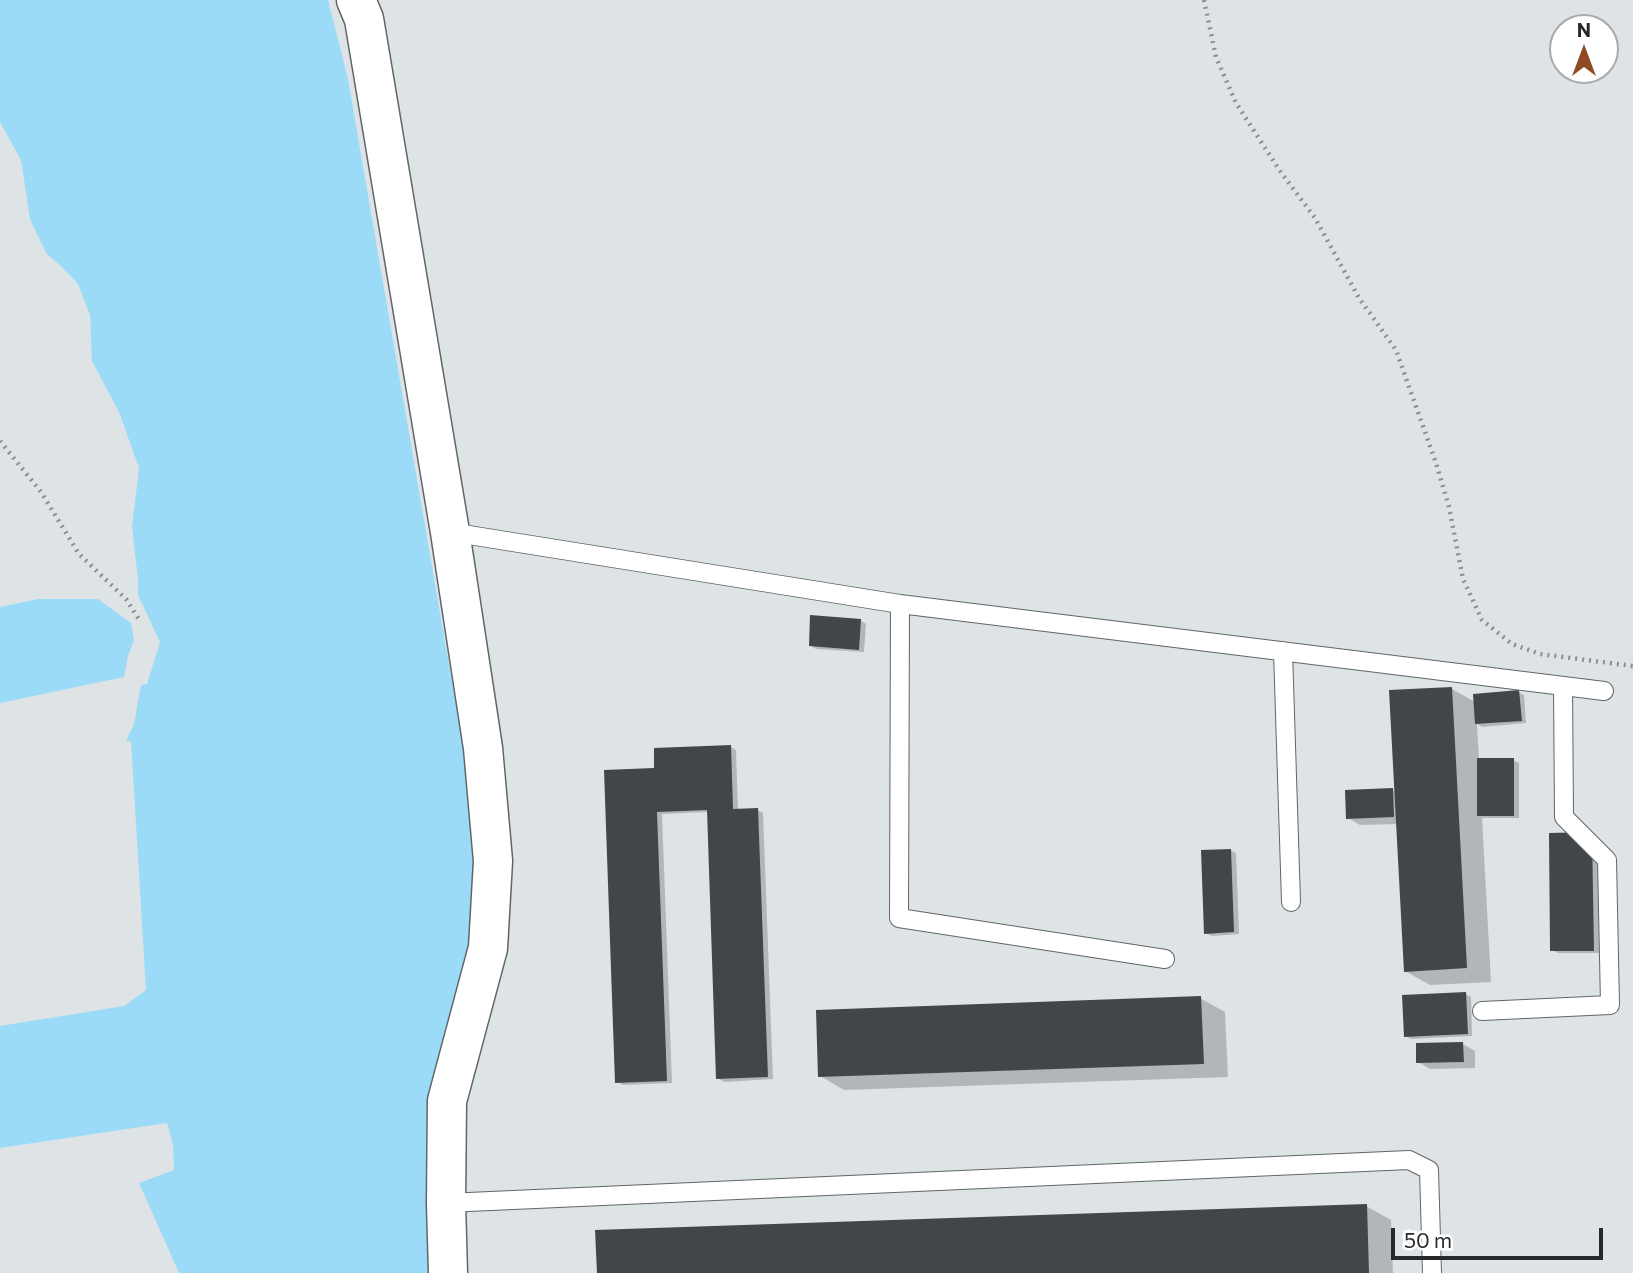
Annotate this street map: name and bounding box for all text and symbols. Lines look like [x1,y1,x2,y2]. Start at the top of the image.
north arrow [1549,14,1619,84]
text: N [1577,18,1591,41]
scale bar [1395,1214,1607,1258]
text: 50 m [1404,1227,1452,1252]

